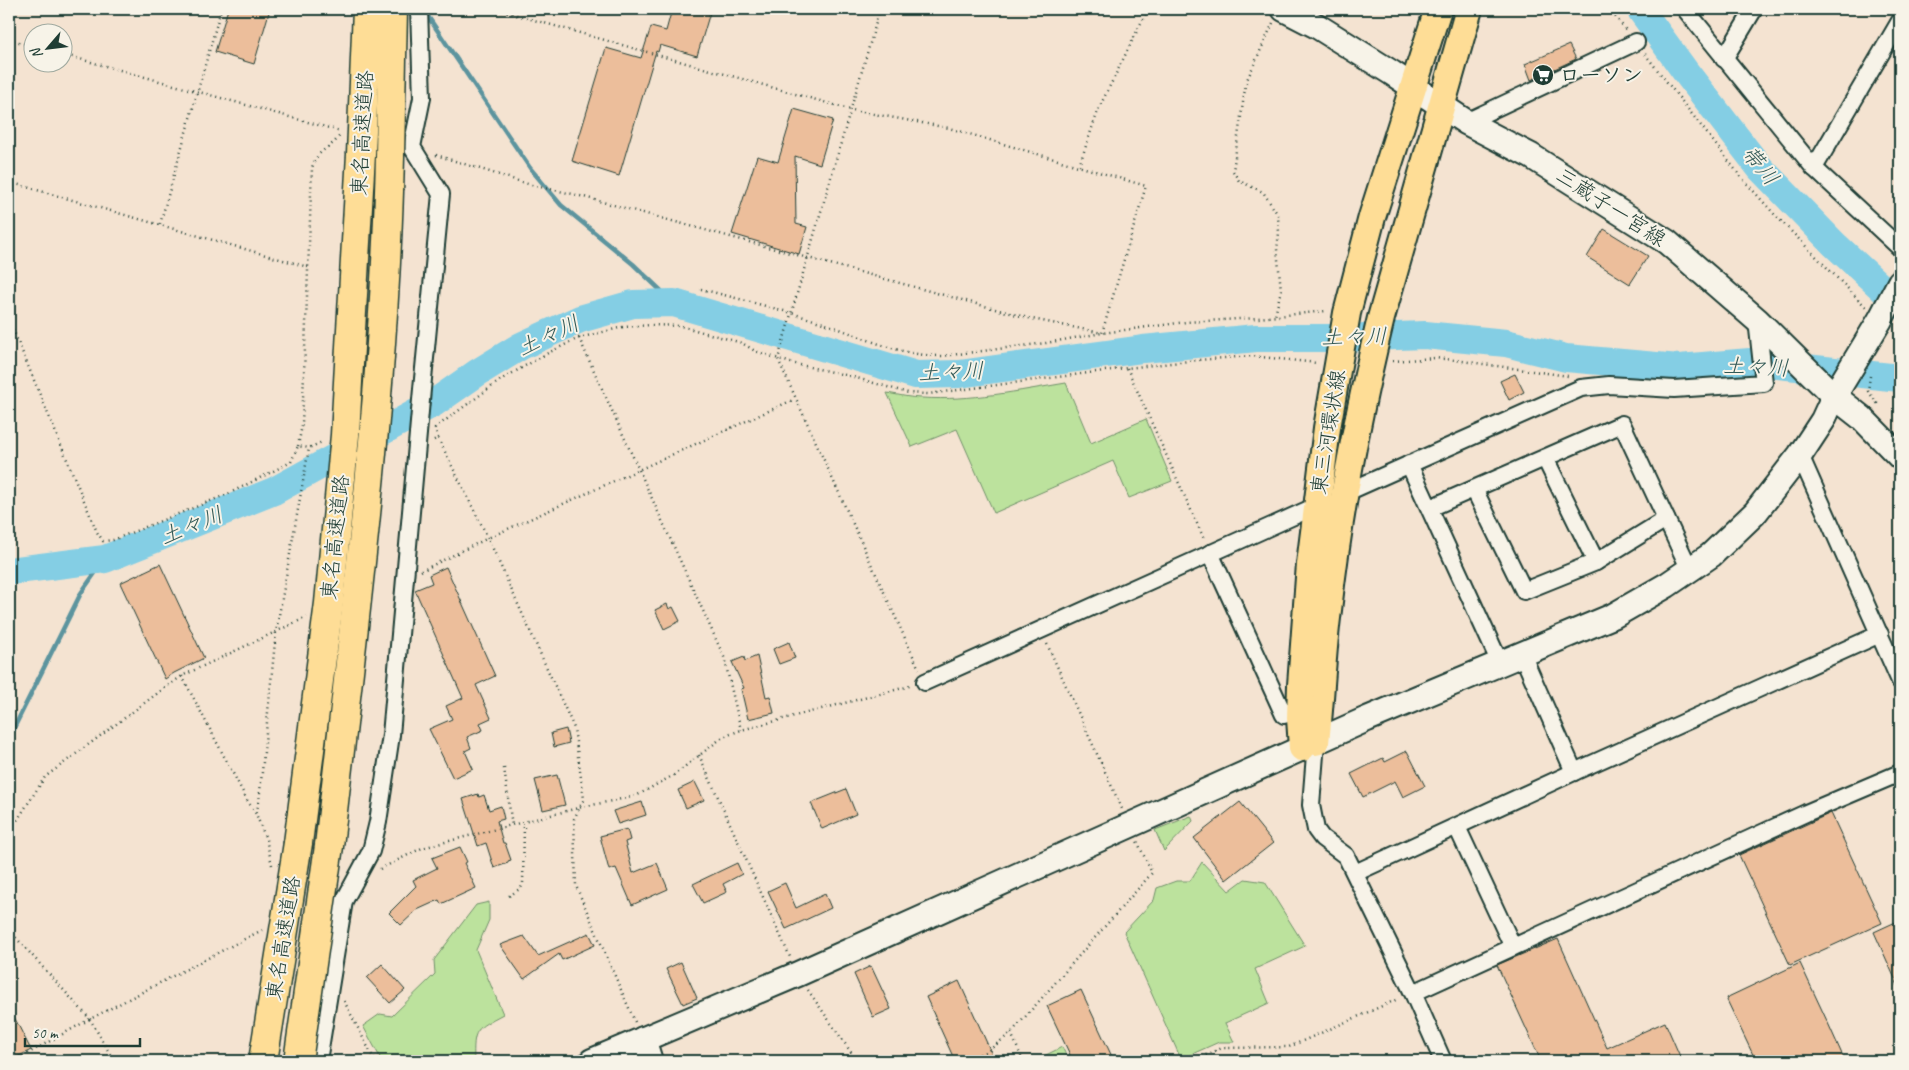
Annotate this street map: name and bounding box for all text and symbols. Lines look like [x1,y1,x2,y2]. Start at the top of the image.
north arrow [22,22,72,72]
text: N [26,44,47,62]
place label: ローソン [1559,62,1643,88]
supermarket icon: ローソン [1531,63,1555,87]
street label: 東名高速道路 [346,69,378,197]
water label: 帯川 [1735,140,1785,192]
street label: 三蔵子一宮線 [1551,162,1671,252]
water label: 土々川 [513,309,584,363]
water label: 土々川 [1321,322,1387,352]
water label: 土々川 [1722,352,1789,382]
water label: 土々川 [918,357,985,387]
street label: 東三河環状線 [1305,368,1351,496]
street label: 東名高速道路 [315,473,355,601]
water label: 土々川 [156,501,227,551]
street label: 東名高速道路 [260,874,306,1002]
scale bar [25,1015,140,1047]
text: 50 m [32,1024,59,1043]

